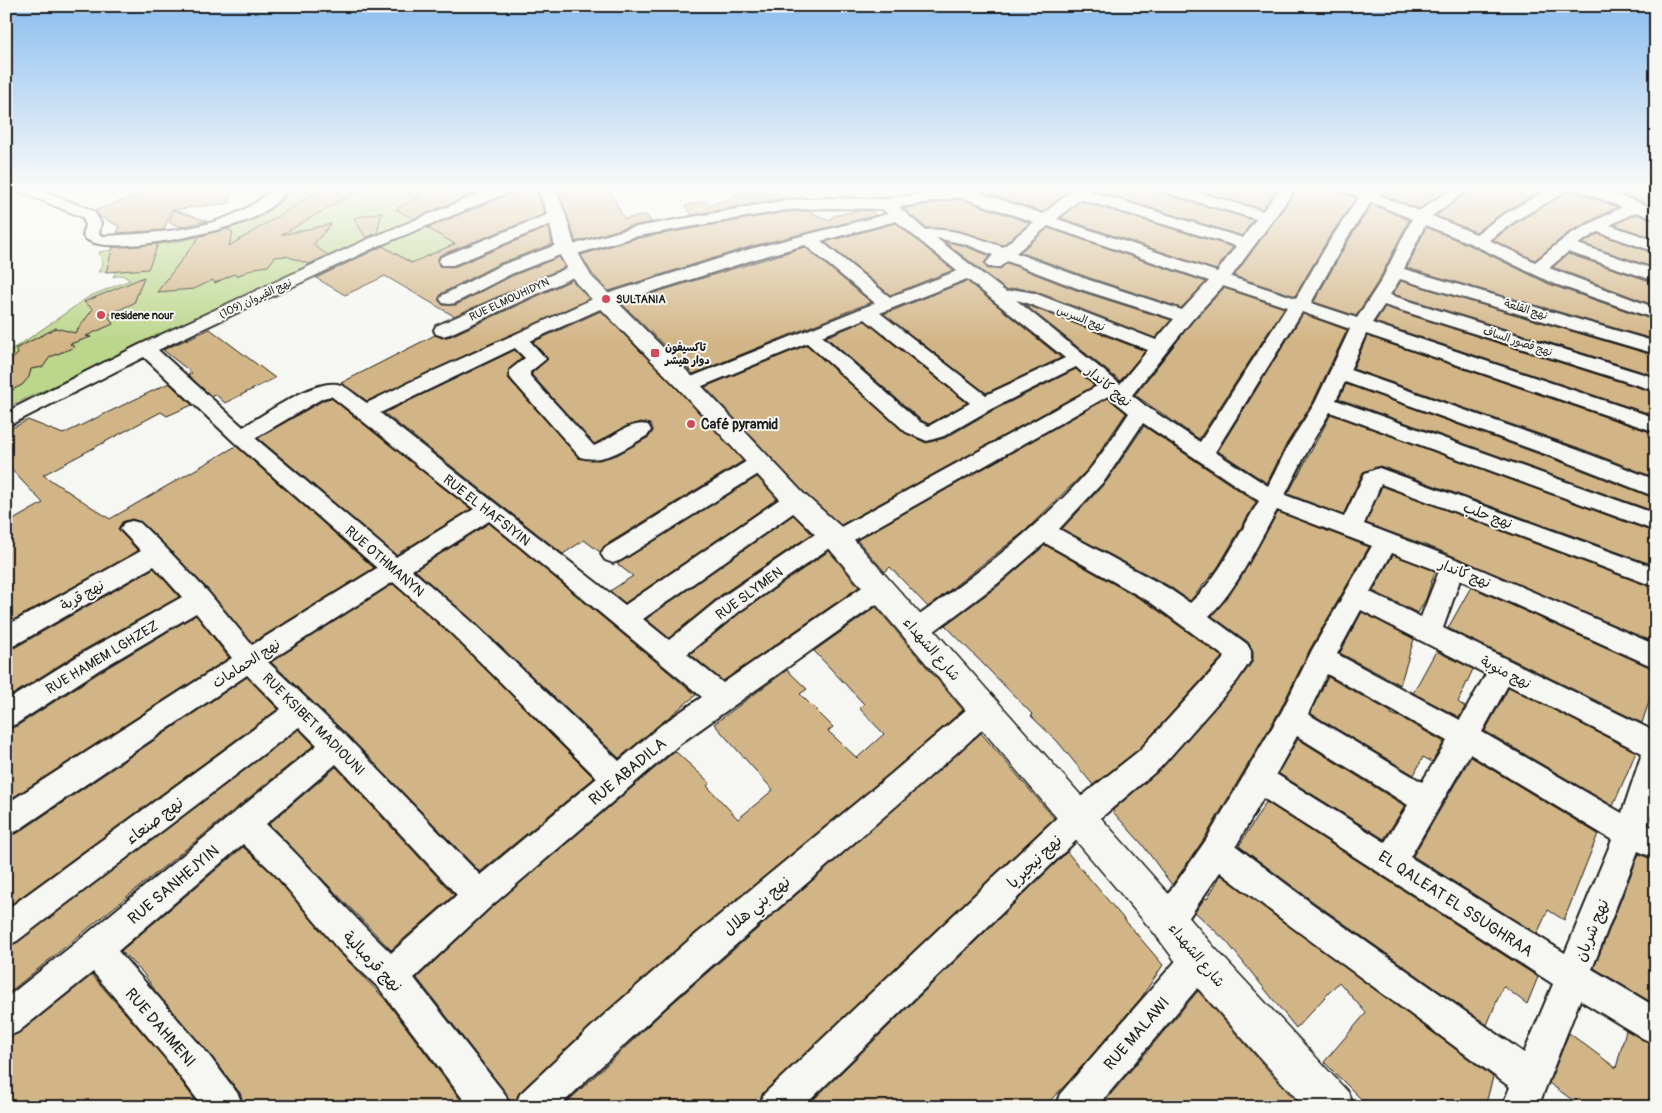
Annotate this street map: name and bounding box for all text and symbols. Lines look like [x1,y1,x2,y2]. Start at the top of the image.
street label: RUE ELMOUHIDYN [467,275,551,324]
street label: نهج القيروان (109) [217,276,294,322]
marker: SULTANIA [600,293,612,305]
place label: SULTANIA [616,293,666,306]
street label: نهج القلعة [1502,297,1549,323]
street label: نهج السرس [1054,303,1107,335]
marker: residene nour [95,309,107,321]
place label: residene nour [111,309,175,322]
street label: نهج قصور الساف [1481,324,1554,360]
place label: تاكسيفون دوار هيشر [664,341,710,367]
marker: تاكسيفون دوار هيشر [649,347,661,359]
street label: نهج كاندار [1081,362,1135,411]
place label: Café pyramid [701,416,778,433]
marker: Café pyramid [685,418,697,430]
street label: RUE EL HAFSIYIN [440,471,534,550]
street label: نهج حلب [1461,499,1515,533]
street label: RUE OTHMANYN [342,522,428,600]
street label: نهج كاندار [1435,555,1493,592]
street label: RUE SLYMEN [712,563,786,623]
street label: نهج قربة [57,577,108,615]
street label: شارع الشهداء [899,614,964,685]
street label: RUE HAMEM LGHZEZ [43,617,162,698]
street label: نهج الحمامات [209,635,284,692]
street label: نهج منوبة [1477,653,1534,693]
street label: RUE KSIBET MADIOUNI [259,670,368,779]
street label: RUE ABADILA [585,734,670,810]
street label: نهج صنعاء [122,793,187,849]
street label: نهج نيجيريا [1003,831,1066,893]
street label: RUE SANHEJYIN [124,841,223,929]
street label: EL QALEAT EL SSUGHRAA [1374,846,1537,961]
street label: نهج بني هلال [719,872,797,943]
street label: نهج شربان [1570,896,1614,965]
street label: شارع الشهداء [1164,920,1228,991]
street label: نهج قرمبالية [338,927,406,996]
street label: RUE DAHMENI [121,984,200,1071]
street label: RUE MALAWI [1100,993,1174,1074]

